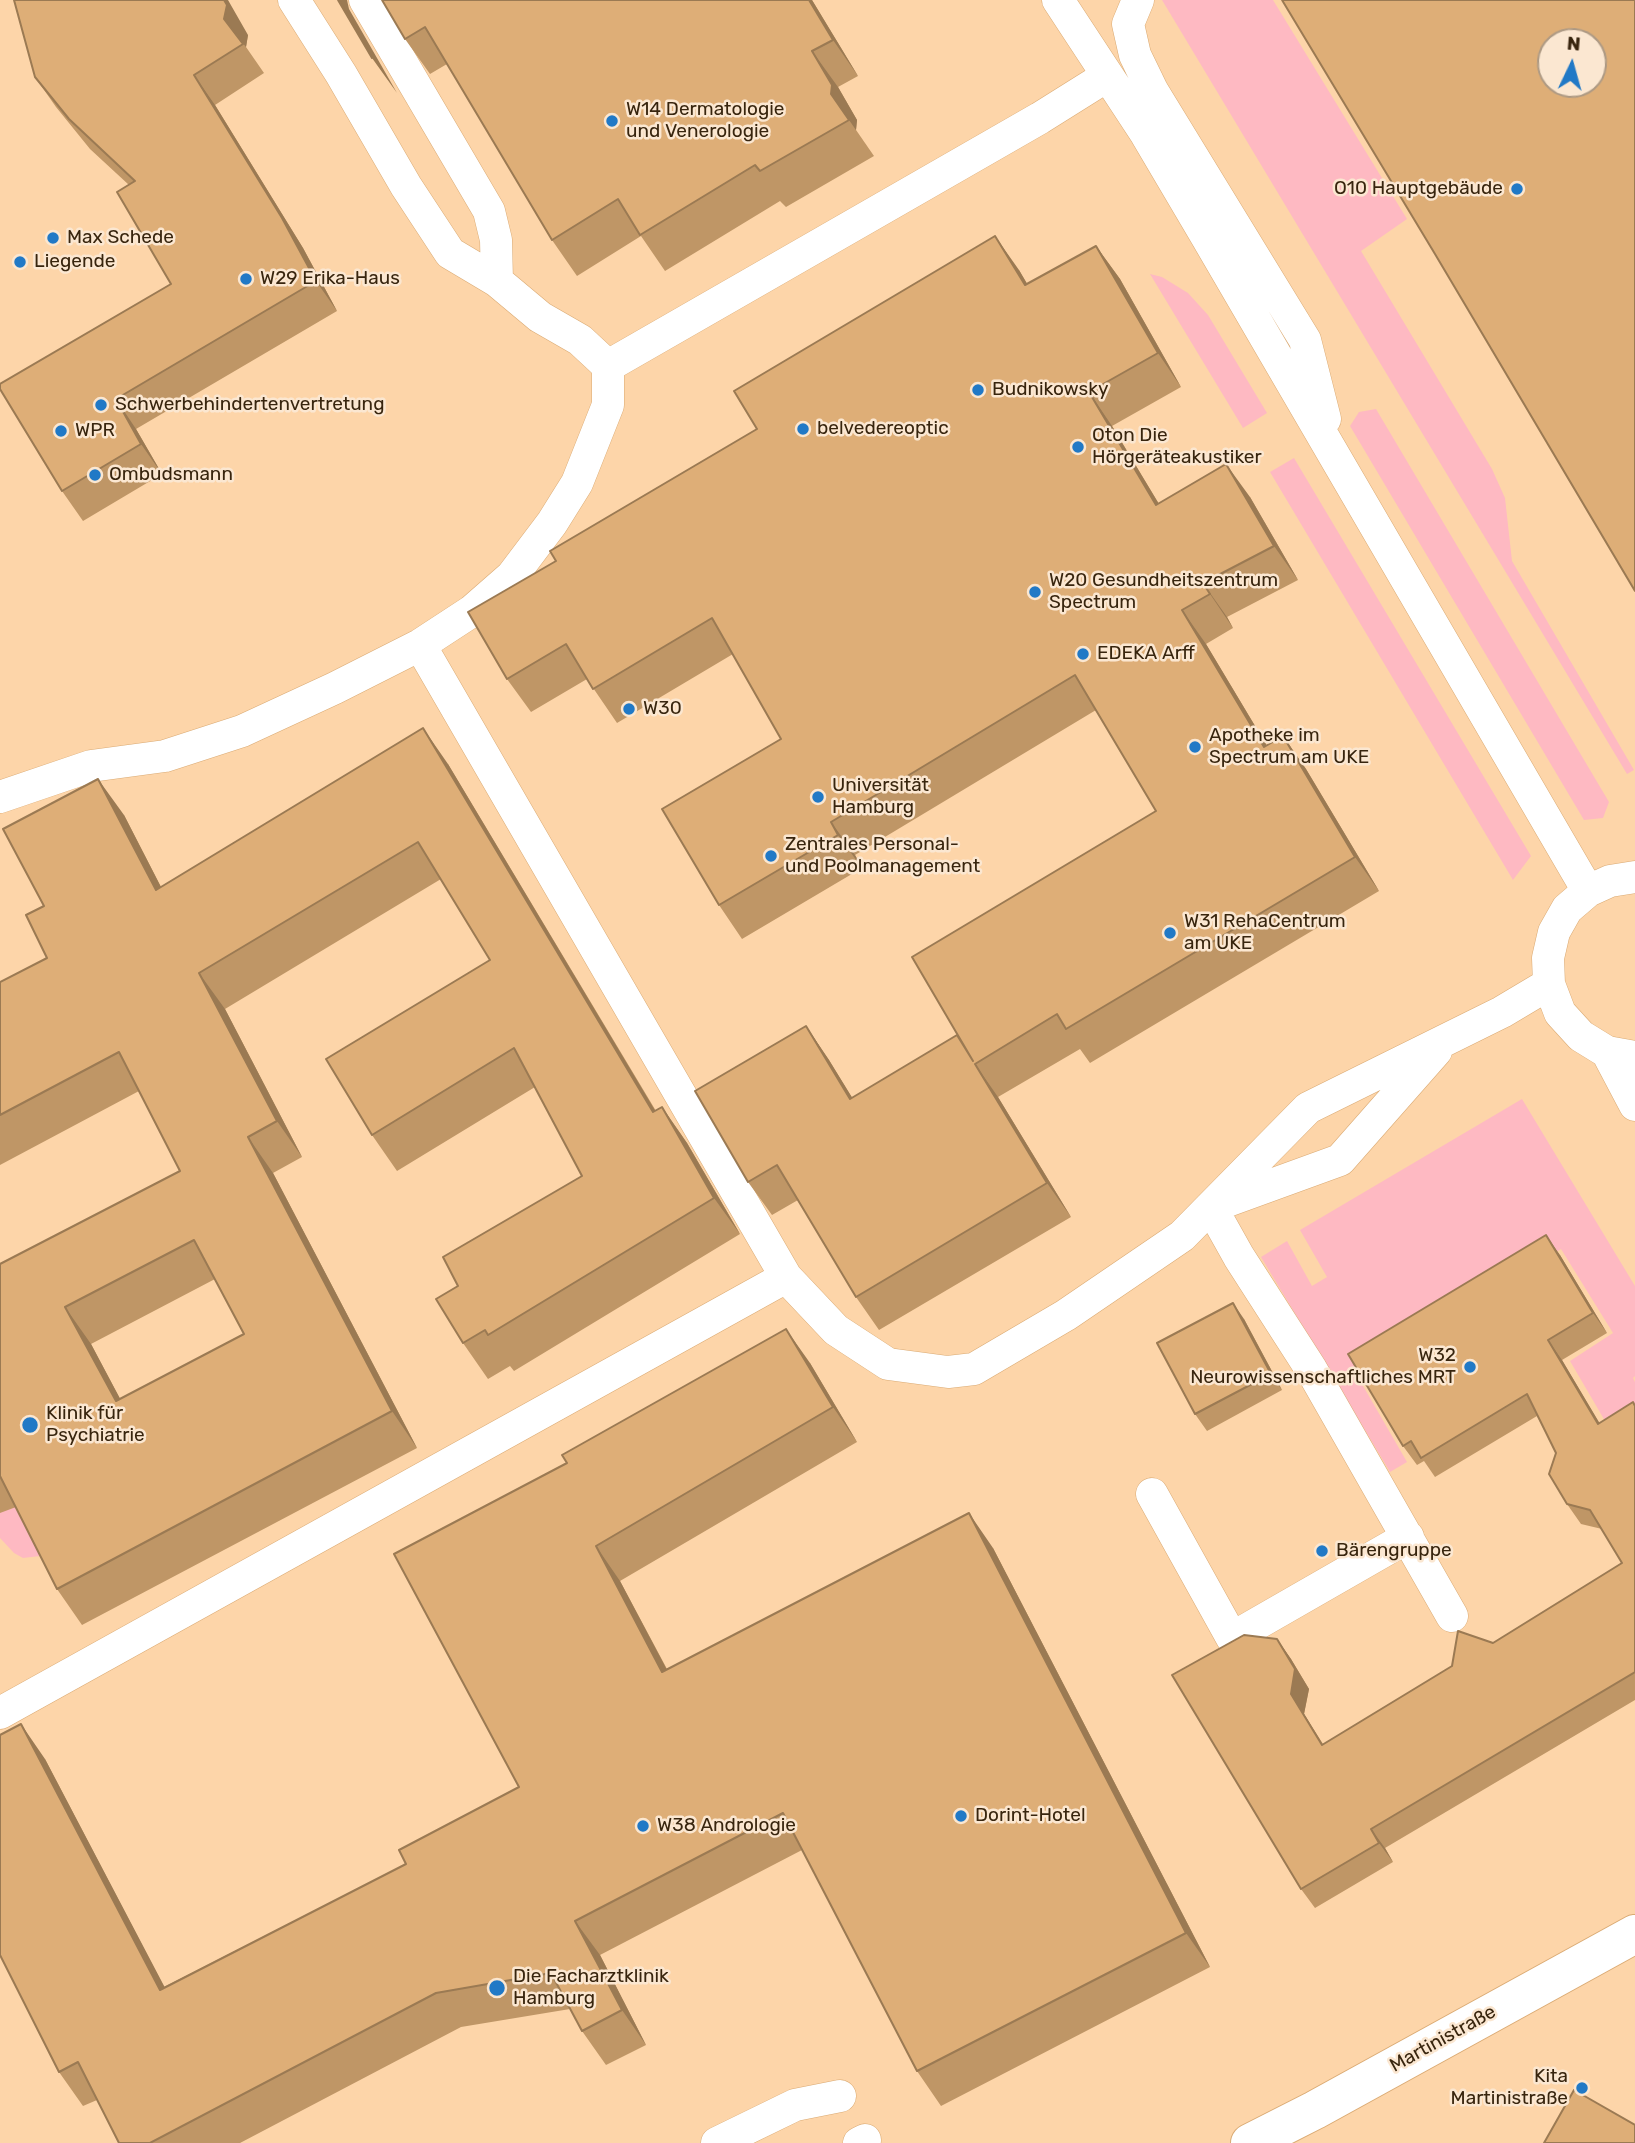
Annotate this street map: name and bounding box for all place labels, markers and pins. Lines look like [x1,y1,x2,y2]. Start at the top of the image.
place label: W14 Dermatologie und Venerologie [626,99,784,143]
marker: W14 Dermatologie und Venerologie [604,113,620,129]
place label: O10 Hauptgebäude [1334,178,1503,200]
marker: O10 Hauptgebäude [1509,181,1525,197]
place label: Max Schede [67,227,174,249]
marker: Max Schede [45,230,61,246]
place label: Liegende [34,251,115,273]
marker: Liegende [12,254,28,270]
place label: W29 Erika-Haus [260,268,400,290]
marker: W29 Erika-Haus [238,271,254,287]
place label: Budnikowsky [992,379,1109,401]
marker: Budnikowsky [970,382,986,398]
place label: Schwerbehindertenvertretung [115,394,384,416]
marker: Schwerbehindertenvertretung [93,397,109,413]
place label: belvedereoptic [817,418,949,440]
place label: WPR [75,420,115,442]
marker: belvedereoptic [795,421,811,437]
marker: WPR [53,423,69,439]
place label: Oton Die Hörgeräteakustiker [1092,425,1262,469]
marker: Oton Die Hörgeräteakustiker [1070,439,1086,455]
place label: Ombudsmann [109,464,233,486]
marker: Ombudsmann [87,467,103,483]
place label: W20 Gesundheitszentrum Spectrum [1049,570,1278,614]
marker: W20 Gesundheitszentrum Spectrum [1027,584,1043,600]
place label: EDEKA Arff [1097,643,1195,665]
marker: EDEKA Arff [1075,646,1091,662]
place label: W30 [643,698,682,720]
marker: W30 [621,701,637,717]
place label: Apotheke im Spectrum am UKE [1209,725,1369,769]
marker: Apotheke im Spectrum am UKE [1187,739,1203,755]
place label: Universität Hamburg [832,775,929,819]
marker: Universität Hamburg [810,789,826,805]
place label: Zentrales Personal- und Poolmanagement [785,834,980,878]
marker: Zentrales Personal- und Poolmanagement [763,848,779,864]
place label: W31 RehaCentrum am UKE [1184,911,1346,955]
marker: W31 RehaCentrum am UKE [1162,925,1178,941]
place label: W32 Neurowissenschaftliches MRT [1190,1345,1456,1389]
marker: W32 Neurowissenschaftliches MRT [1462,1359,1478,1375]
place label: Klinik für Psychiatrie [46,1403,145,1447]
marker: Klinik für Psychiatrie [20,1415,40,1435]
place label: Bärengruppe [1336,1540,1452,1562]
marker: Bärengruppe [1314,1543,1330,1559]
place label: Dorint-Hotel [975,1805,1086,1827]
marker: Dorint-Hotel [953,1808,969,1824]
place label: W38 Andrologie [657,1815,796,1837]
marker: W38 Andrologie [635,1818,651,1834]
place label: Die Facharztklinik Hamburg [513,1966,669,2010]
marker: Die Facharztklinik Hamburg [487,1978,507,1998]
place label: Kita Martinistraße [1451,2066,1568,2110]
marker: Kita Martinistraße [1574,2080,1590,2096]

